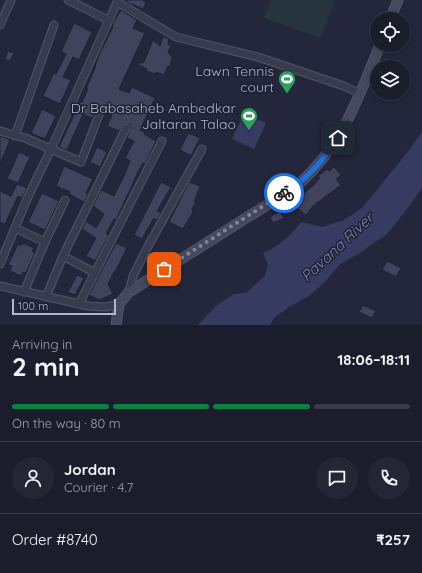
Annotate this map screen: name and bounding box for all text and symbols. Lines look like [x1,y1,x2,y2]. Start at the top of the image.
map controls [370,12,410,100]
button: locate [370,12,410,52]
button: layers [370,60,410,100]
place label: Lawn Tennis court [195,62,274,96]
sports icon: Lawn Tennis court [277,69,297,94]
place label: Dr Babasaheb Ambedkar Jaltaran Talao [71,99,237,133]
sports icon: Dr Babasaheb Ambedkar Jaltaran Talao [239,106,259,131]
pin [321,121,355,155]
icon: home [327,127,349,149]
courier [264,173,304,213]
icon: bike [273,182,295,204]
water label: Pavana River [297,207,379,285]
pin [147,252,181,286]
icon: bag [153,258,175,280]
scale bar [12,297,116,316]
text: 100 m [18,299,48,313]
text: Arriving in [12,336,72,352]
text: 2 min [12,350,80,383]
text: 18:06–18:11 [337,350,410,369]
text: On the way · 80 m [12,415,121,431]
button: person [12,457,54,499]
button: chat [316,457,358,499]
button: phone [368,457,410,499]
text: Jordan [64,460,116,479]
text: Courier · 4.7 [64,479,133,495]
text: Order #8740 [12,530,98,549]
text: ₹257 [376,530,410,549]

